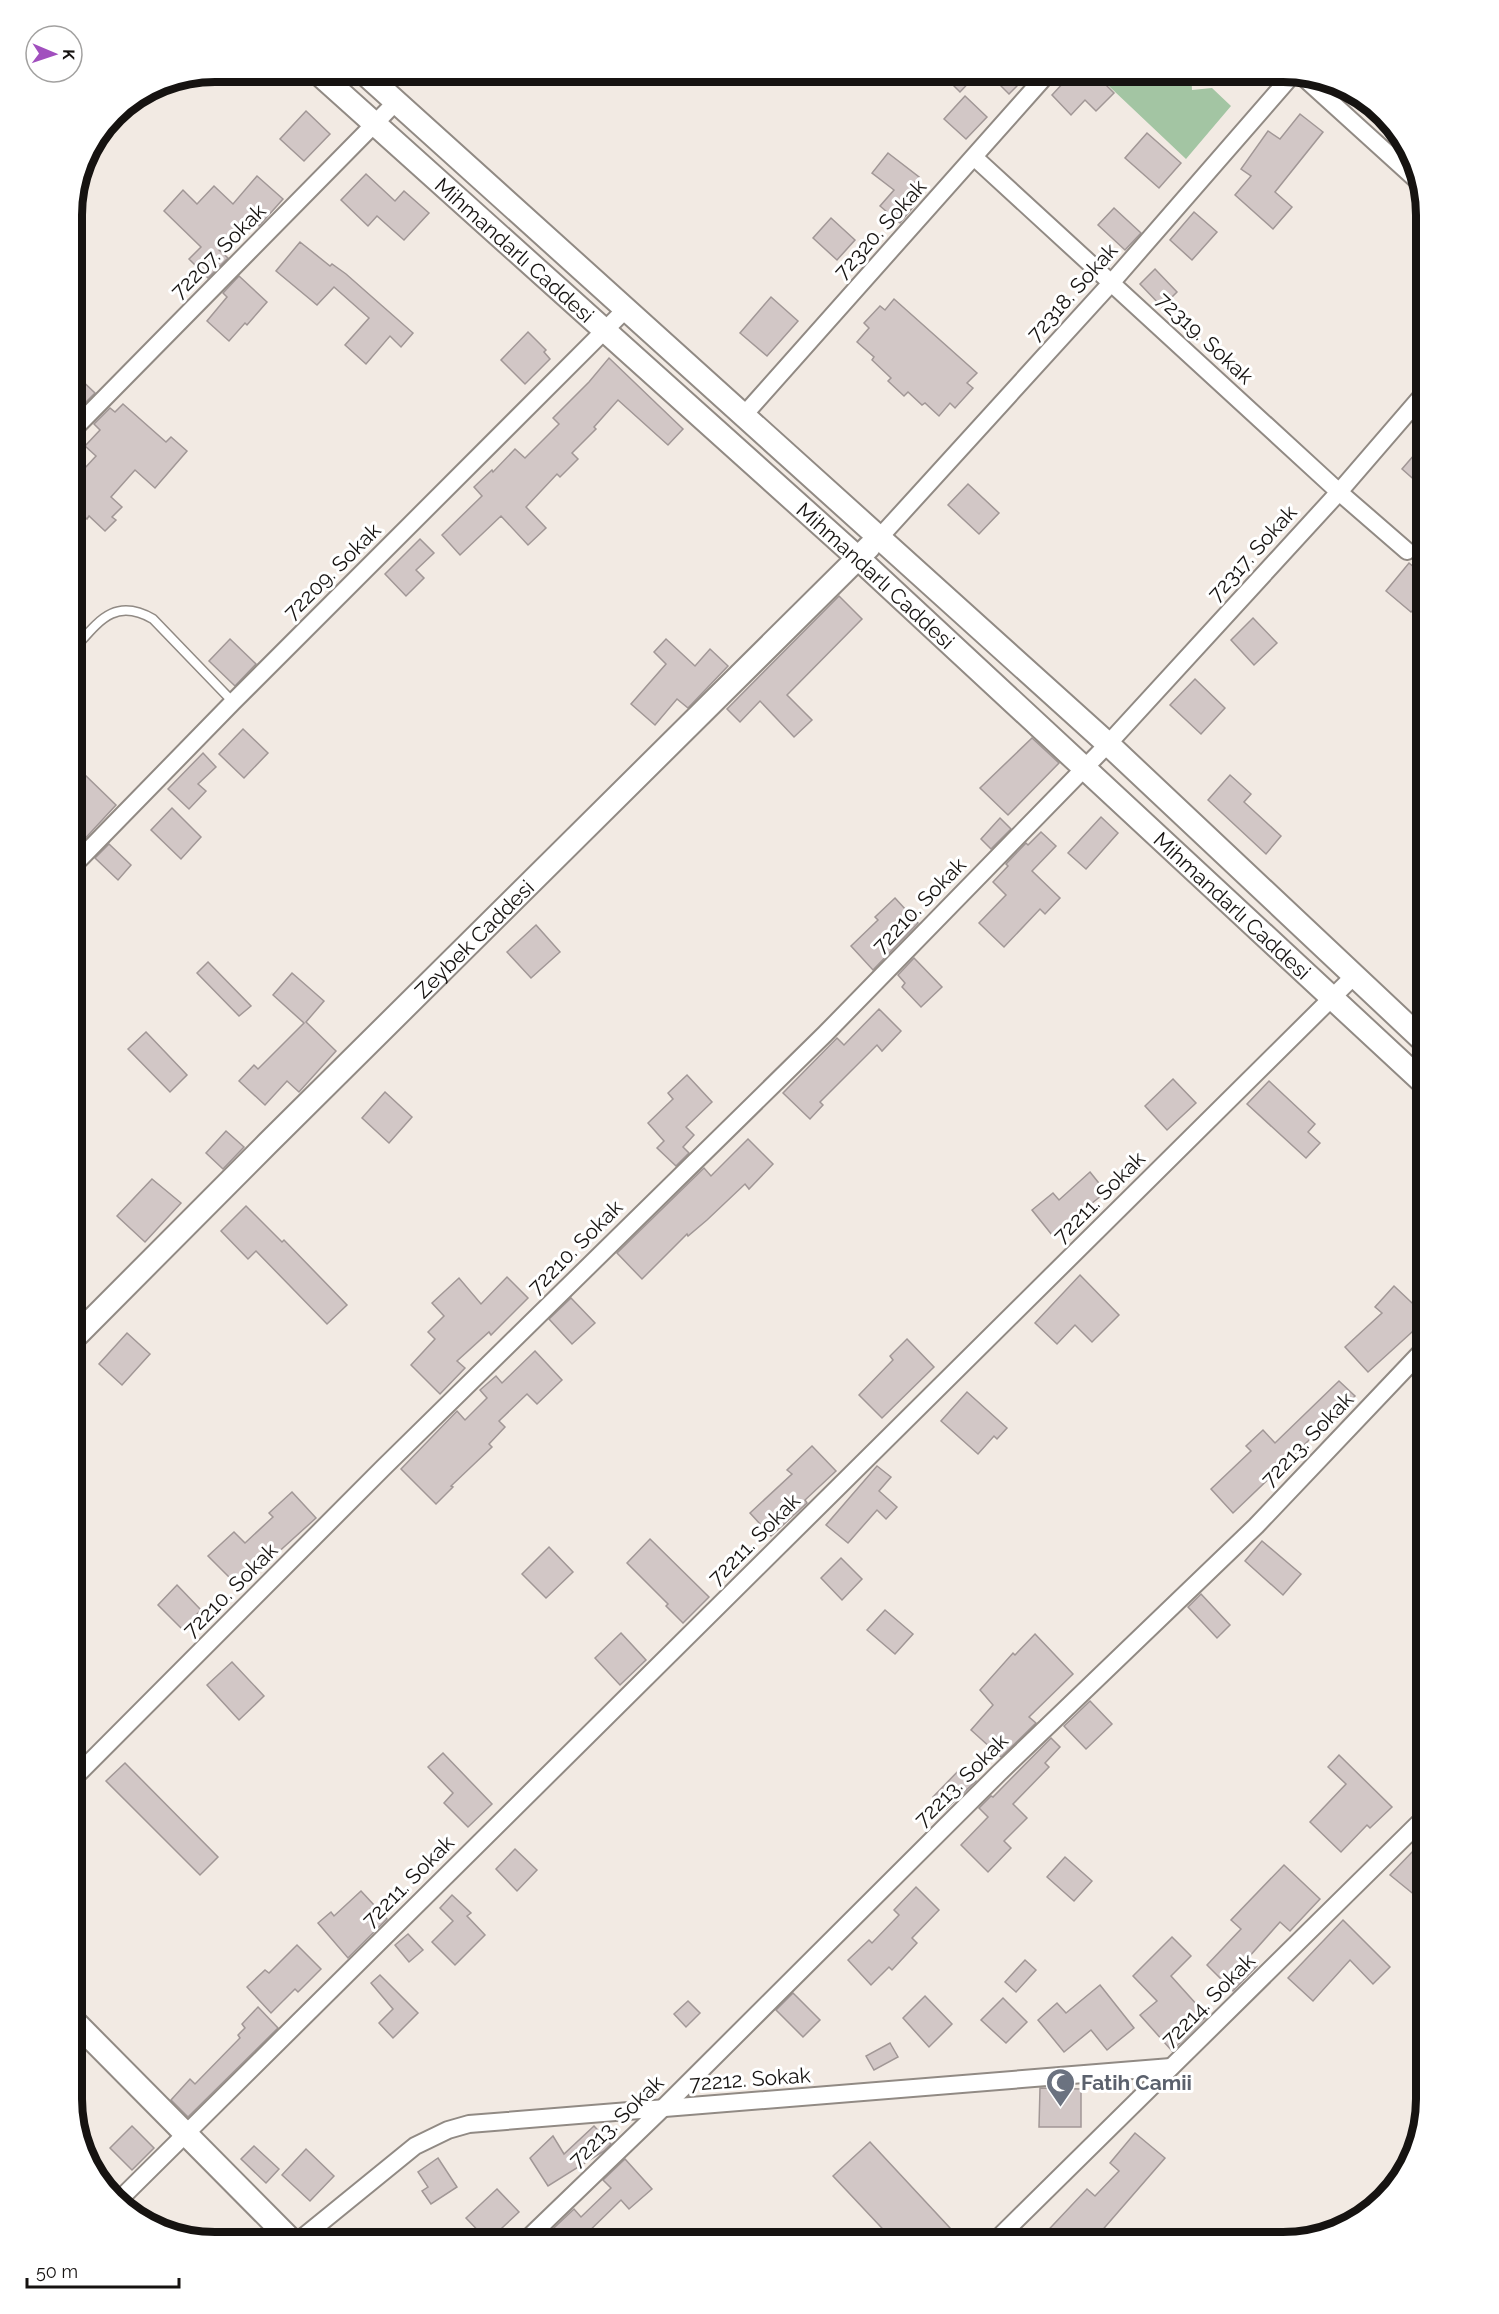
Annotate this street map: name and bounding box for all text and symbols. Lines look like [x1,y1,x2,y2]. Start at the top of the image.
north arrow [24,24,84,84]
text: K [59,49,78,60]
street label: Mihmandarlı Caddesi [430,172,599,328]
street label: 72320. Sokak [829,174,931,284]
street label: 72207. Sokak [165,198,271,304]
street label: 72318. Sokak [1022,238,1122,346]
street label: 72319. Sokak [1152,287,1258,389]
street label: Mihmandarlı Caddesi [792,497,960,654]
street label: 72317. Sokak [1202,500,1302,606]
street label: 72209. Sokak [278,517,386,625]
street label: Mihmandarlı Caddesi [1149,827,1316,984]
street label: 72210. Sokak [867,852,971,958]
street label: Zeybek Caddesi [409,875,539,1003]
street label: 72211. Sokak [1048,1146,1150,1248]
street label: 72210. Sokak [523,1195,627,1299]
street label: 72213. Sokak [1256,1387,1358,1491]
street label: 72211. Sokak [703,1488,805,1590]
street label: 72210. Sokak [178,1538,282,1642]
street label: 72213. Sokak [909,1728,1013,1832]
street label: 72211. Sokak [357,1830,459,1932]
street label: 72214. Sokak [1156,1948,1260,2052]
street label: 72212. Sokak [689,2062,811,2096]
mosque icon: Fatih Camii [1044,2066,1076,2108]
street label: 72213. Sokak [564,2070,668,2172]
place label: Fatih Camii [1081,2070,1192,2095]
scale bar [27,2251,178,2289]
text: 50 m [36,2261,78,2282]

